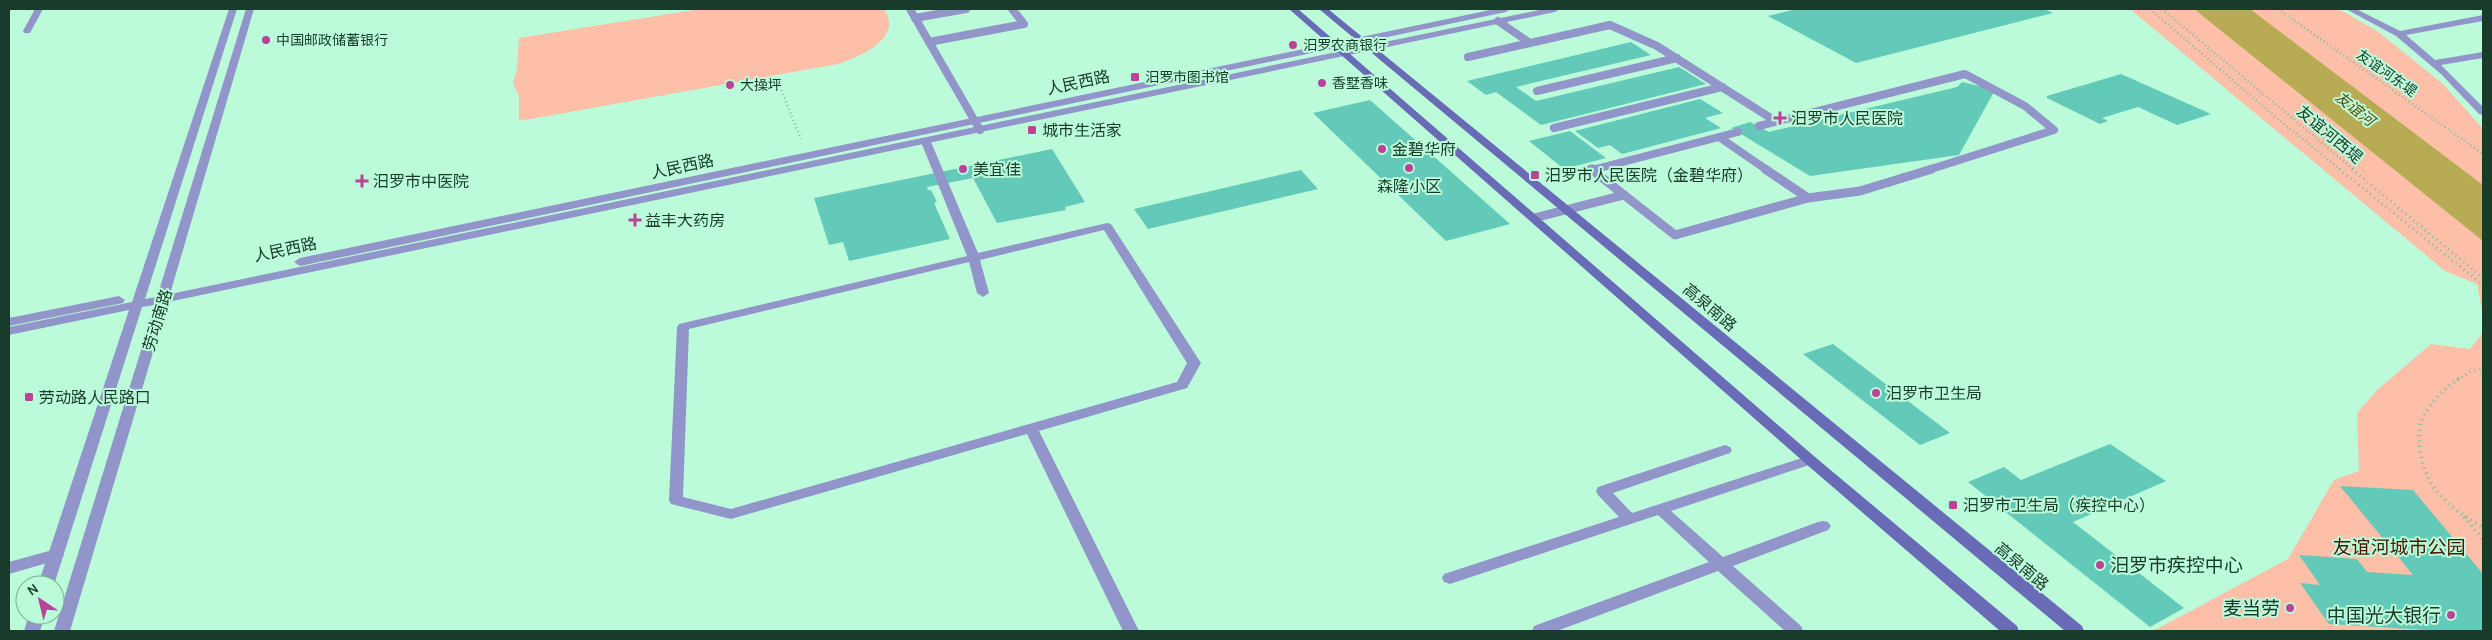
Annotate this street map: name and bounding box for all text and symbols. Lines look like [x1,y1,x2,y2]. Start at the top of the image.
place label: 中国邮政储蓄银行 [276,32,388,49]
marker: 中国邮政储蓄银行 [260,34,272,46]
place label: 汨罗农商银行 [1303,37,1387,54]
marker: 汨罗农商银行 [1287,39,1299,51]
street label: 友谊河东堤 [2353,46,2420,100]
street label: 人民西路 [1045,67,1111,98]
place label: 汨罗市图书馆 [1145,69,1229,86]
marker: 汨罗市图书馆 [1129,71,1141,83]
place label: 香墅香味 [1332,75,1388,92]
place label: 大操坪 [740,77,782,94]
marker: 香墅香味 [1316,77,1328,89]
marker: 大操坪 [724,79,736,91]
water label: 友谊河 [2332,88,2381,132]
street label: 友谊河西堤 [2293,101,2366,167]
place label: 汨罗市人民医院 [1791,109,1903,128]
marker: 汨罗市人民医院 [1773,111,1787,125]
place label: 城市生活家 [1042,121,1122,140]
marker: 城市生活家 [1026,124,1038,136]
place label: 金碧华府 [1392,140,1456,159]
marker: 金碧华府 [1376,143,1388,155]
street label: 人民西路 [649,151,715,182]
place label: 美宜佳 [973,160,1021,179]
marker: 森隆小区 [1403,162,1415,174]
marker: 美宜佳 [957,163,969,175]
place label: 汨罗市人民医院（金碧华府） [1545,166,1753,185]
marker: 汨罗市人民医院（金碧华府） [1529,169,1541,181]
place label: 汨罗市中医院 [373,172,469,191]
marker: 汨罗市中医院 [355,174,369,188]
place label: 森隆小区 [1377,177,1441,196]
place label: 益丰大药房 [645,211,725,230]
marker: 益丰大药房 [629,214,641,226]
street label: 人民西路 [252,234,318,265]
street label: 高泉南路 [1679,280,1740,335]
street label: 劳动南路 [139,287,176,354]
place label: 汨罗市卫生局 [1886,384,1982,403]
marker: 汨罗市卫生局 [1870,387,1882,399]
place label: 劳动路人民路口 [39,388,151,407]
marker: 劳动路人民路口 [23,391,35,403]
place label: 汨罗市卫生局（疾控中心） [1963,496,2155,515]
marker: 汨罗市卫生局（疾控中心） [1947,499,1959,511]
park label: 友谊河城市公园 [2332,537,2466,559]
street label: 高泉南路 [1991,539,2052,594]
place label: 汨罗市疾控中心 [2110,555,2243,577]
marker: 汨罗市疾控中心 [2094,559,2106,571]
north arrow [15,575,65,625]
text: N [24,580,42,600]
place label: 麦当劳 [2223,598,2280,620]
marker: 麦当劳 [2284,602,2296,614]
place label: 中国光大银行 [2327,605,2441,627]
marker: 中国光大银行 [2445,609,2457,621]

